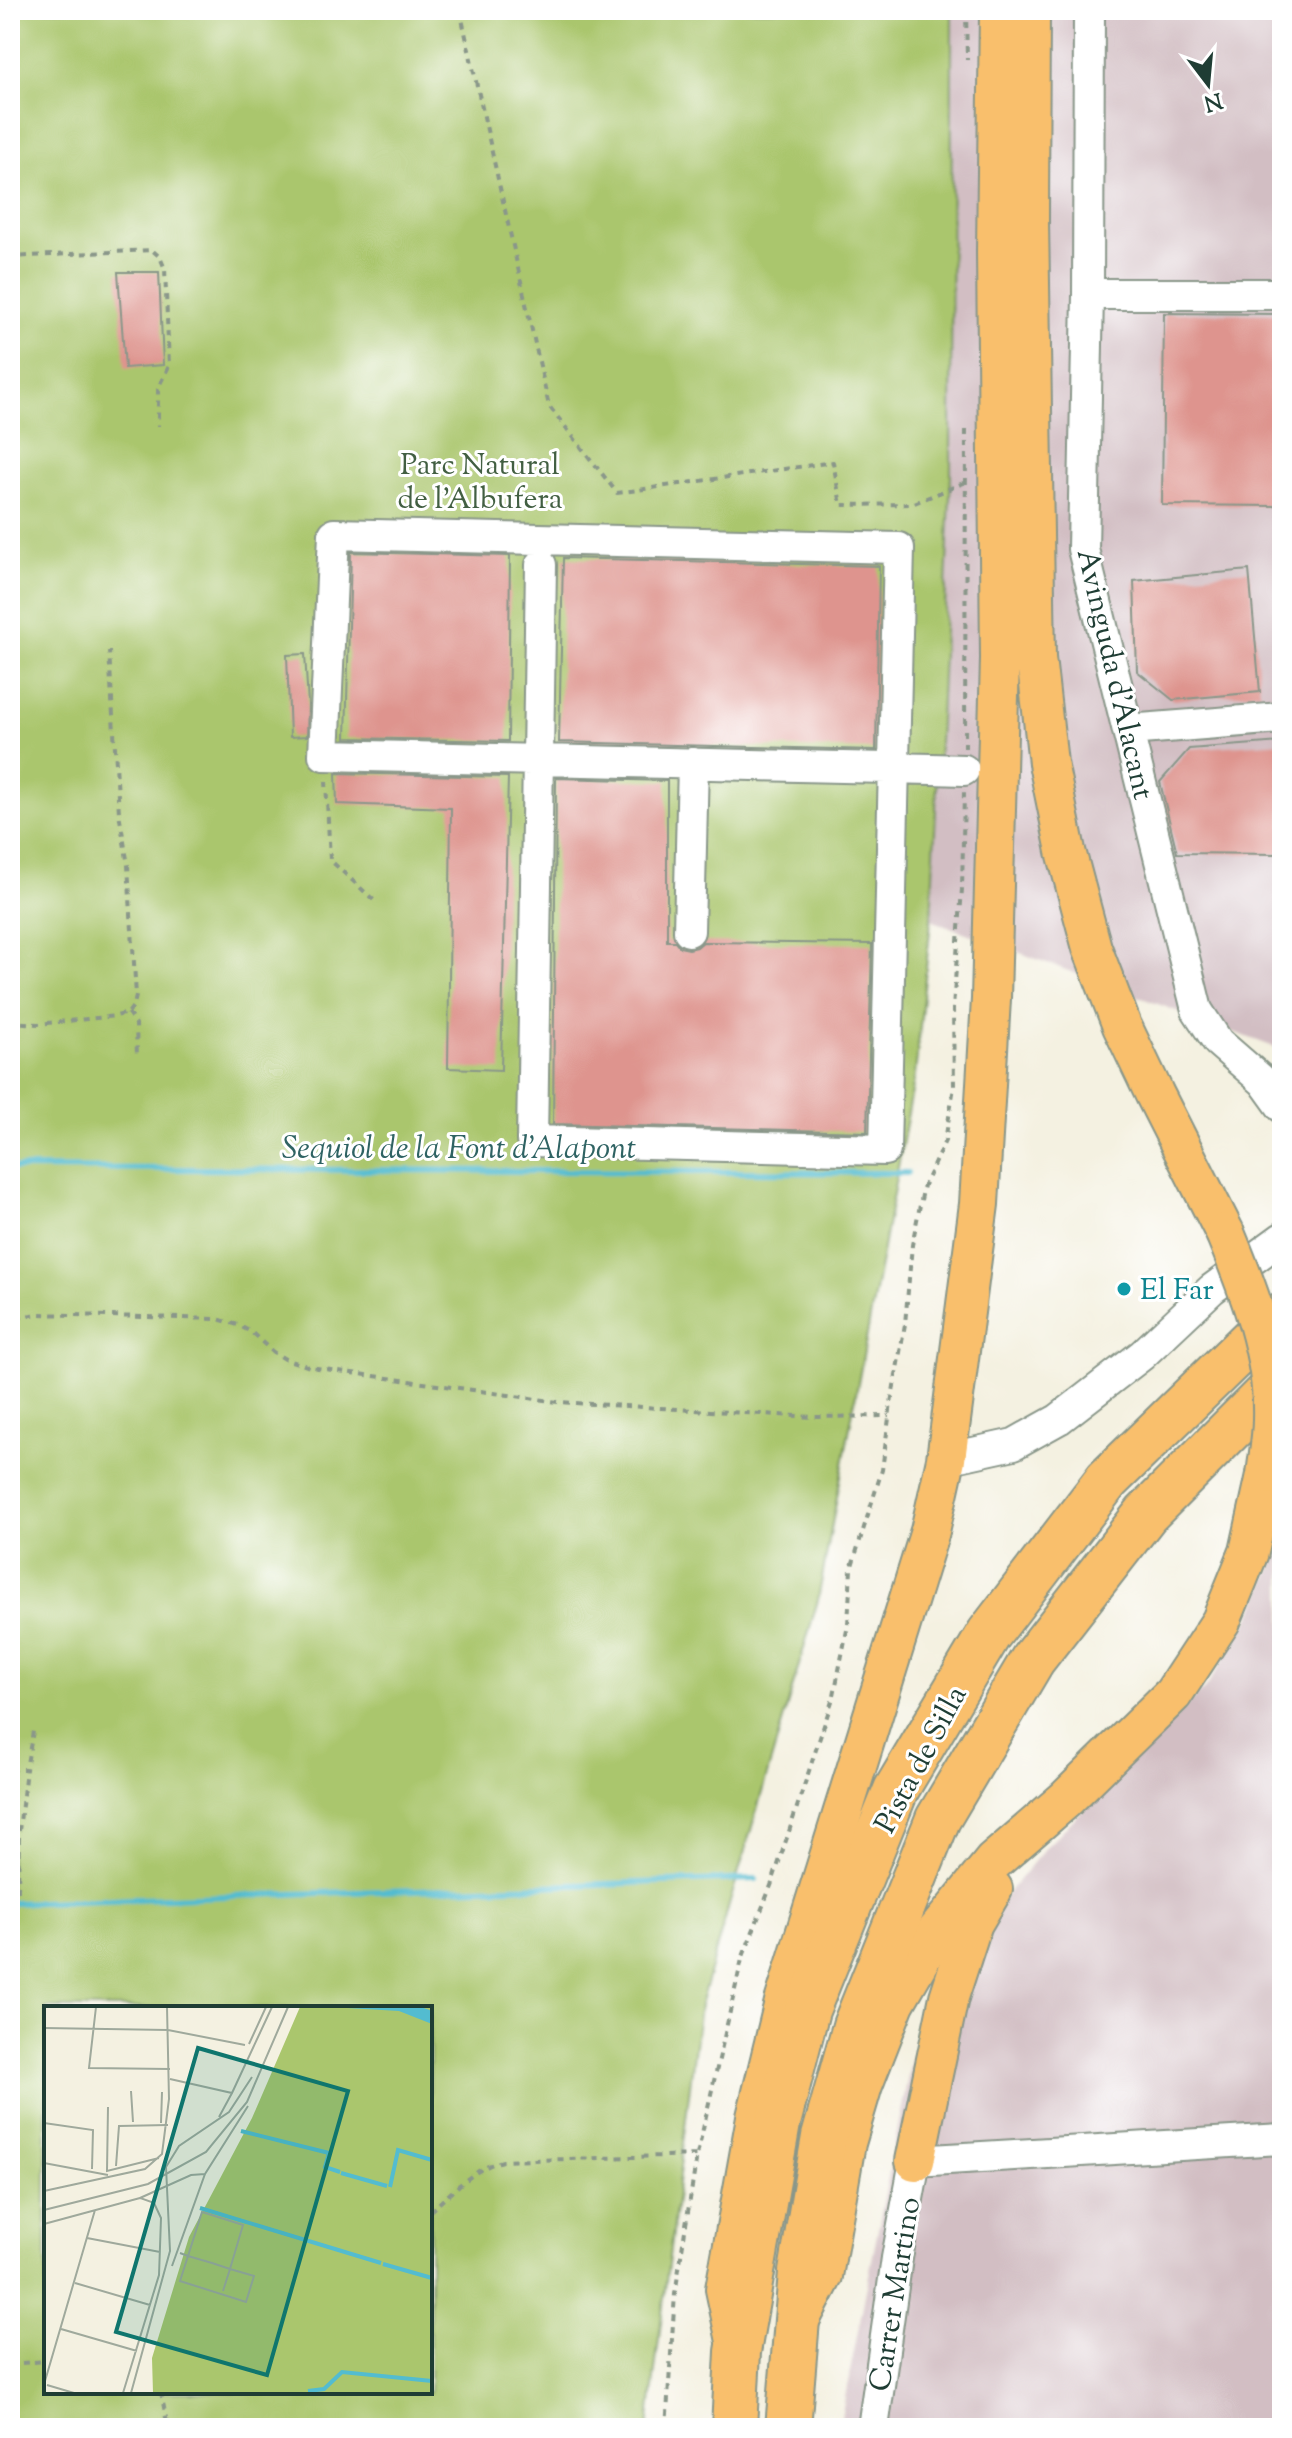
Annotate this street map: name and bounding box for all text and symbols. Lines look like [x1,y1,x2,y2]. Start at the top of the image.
north arrow [1168,44,1248,124]
text: N [1199,83,1226,118]
park label: Parc Natural de l'Albufera [397,445,563,522]
street label: Avinguda d'Alacant [1064,545,1163,804]
water label: Sequiol de la Font d’Alapont [282,1127,636,1173]
place label: El Far [1140,1270,1214,1313]
marker: El Far [1115,1280,1133,1298]
street label: Pista de Silla [865,1679,979,1841]
inset map [44,2006,432,2394]
street label: Carrer Martino [860,2194,933,2395]

